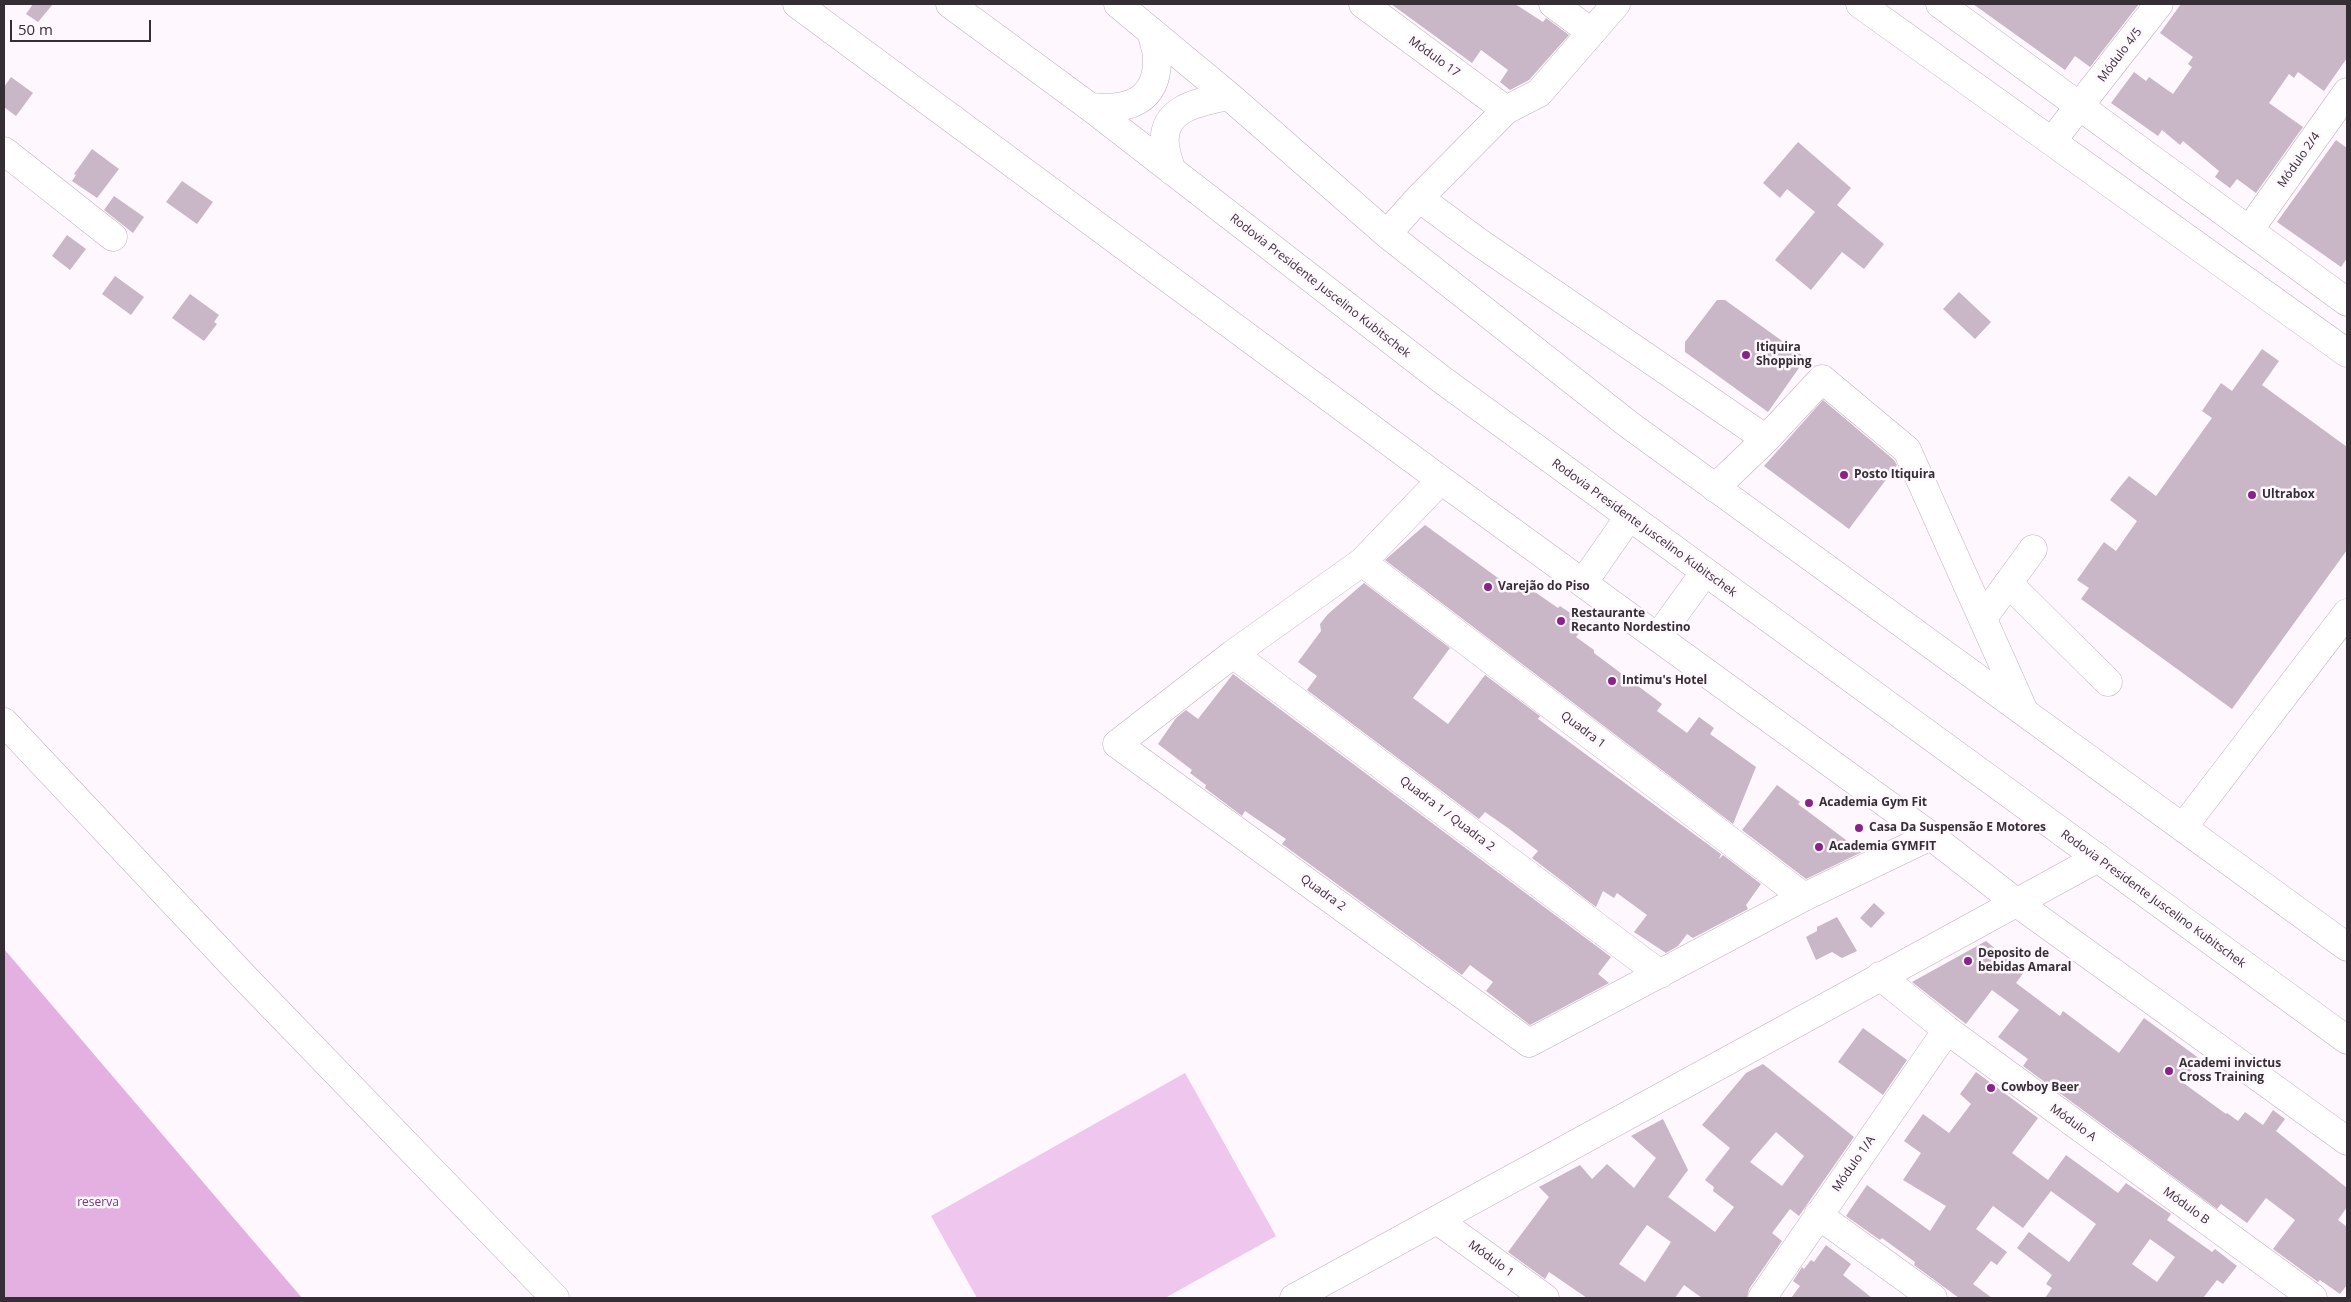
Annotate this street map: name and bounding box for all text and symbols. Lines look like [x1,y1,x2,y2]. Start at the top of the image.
scale bar [12,10,154,42]
text: 50 m [18,19,53,39]
street label: Módulo 4/5 [2095,25,2145,85]
street label: Módulo 17 [1406,34,1462,80]
street label: Módulo 2/4 [2275,130,2323,190]
street label: Rodovia Presidente Juscelino Kubitschek [1227,211,1413,361]
place label: Itiquira Shopping [1756,341,1811,369]
marker: Itiquira Shopping [1740,349,1752,361]
street label: Rodovia Presidente Juscelino Kubitschek [1549,456,1739,600]
place label: Posto Itiquira [1854,468,1935,482]
marker: Posto Itiquira [1838,469,1850,481]
place label: Ultrabox [2262,488,2315,502]
marker: Ultrabox [2246,489,2258,501]
place label: Varejão do Piso [1498,580,1590,594]
marker: Varejão do Piso [1482,581,1494,593]
place label: Restaurante Recanto Nordestino [1571,607,1691,635]
marker: Restaurante Recanto Nordestino [1555,615,1567,627]
place label: Intimu's Hotel [1622,674,1707,688]
marker: Intimu's Hotel [1606,675,1618,687]
street label: Quadra 1 [1558,709,1608,751]
street label: Quadra 1 / Quadra 2 [1397,774,1497,854]
place label: Academia Gym Fit [1819,796,1927,810]
marker: Academia Gym Fit [1803,797,1815,809]
place label: Casa Da Suspensão E Motores [1869,821,2046,835]
marker: Casa Da Suspensão E Motores [1853,822,1865,834]
street label: Rodovia Presidente Juscelino Kubitschek [2058,827,2248,971]
place label: Academia GYMFIT [1829,840,1936,854]
marker: Academia GYMFIT [1813,841,1825,853]
street label: Quadra 2 [1298,872,1348,914]
place label: Deposito de bebidas Amaral [1978,947,2072,975]
marker: Deposito de bebidas Amaral [1962,955,1974,967]
place label: Academi invictus Cross Training [2179,1057,2281,1085]
marker: Academi invictus Cross Training [2163,1065,2175,1077]
place label: Cowboy Beer [2001,1081,2079,1095]
marker: Cowboy Beer [1985,1082,1997,1094]
street label: Módulo A [2047,1101,2099,1145]
street label: Módulo 1/A [1829,1133,1879,1195]
street label: Módulo B [2160,1184,2212,1228]
park label: reserva [77,1196,119,1210]
street label: Módulo 1 [1465,1238,1517,1280]

